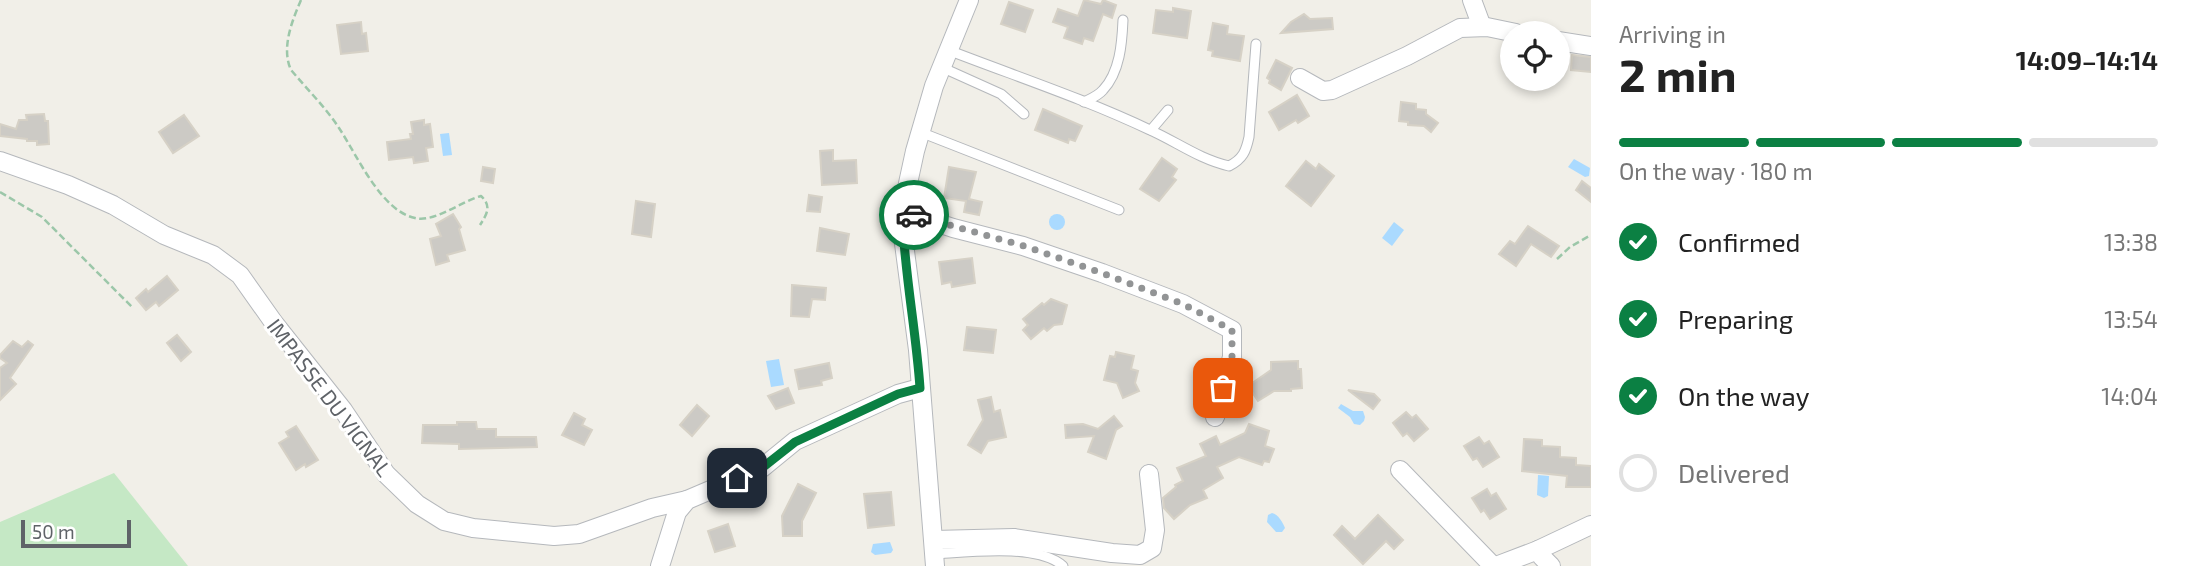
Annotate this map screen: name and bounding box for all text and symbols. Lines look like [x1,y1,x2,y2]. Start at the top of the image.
text: Arriving in [1619,20,1726,48]
map controls [1500,21,1570,91]
button: locate [1500,21,1570,91]
text: 14:09–14:14 [2016,44,2158,75]
text: 2 min [1619,46,1737,101]
text: On the way · 180 m [1619,157,1813,185]
courier [879,180,949,250]
icon: car [895,196,933,234]
icon: check [1619,223,1657,261]
text: Confirmed [1678,226,1801,257]
text: 13:38 [2104,228,2158,256]
icon: check [1619,300,1657,338]
text: Preparing [1678,303,1793,334]
text: 13:54 [2104,305,2158,333]
street label: IMPASSE DU VIGNAL [263,313,398,481]
pin [1193,358,1253,418]
icon: bag [1204,369,1242,407]
icon: check [1619,377,1657,415]
text: On the way [1678,380,1809,411]
text: 14:04 [2101,382,2158,410]
pin [707,448,767,508]
text: Delivered [1678,457,1790,488]
icon: home [718,459,756,497]
scale bar [21,517,131,549]
text: 50 m [32,520,75,543]

